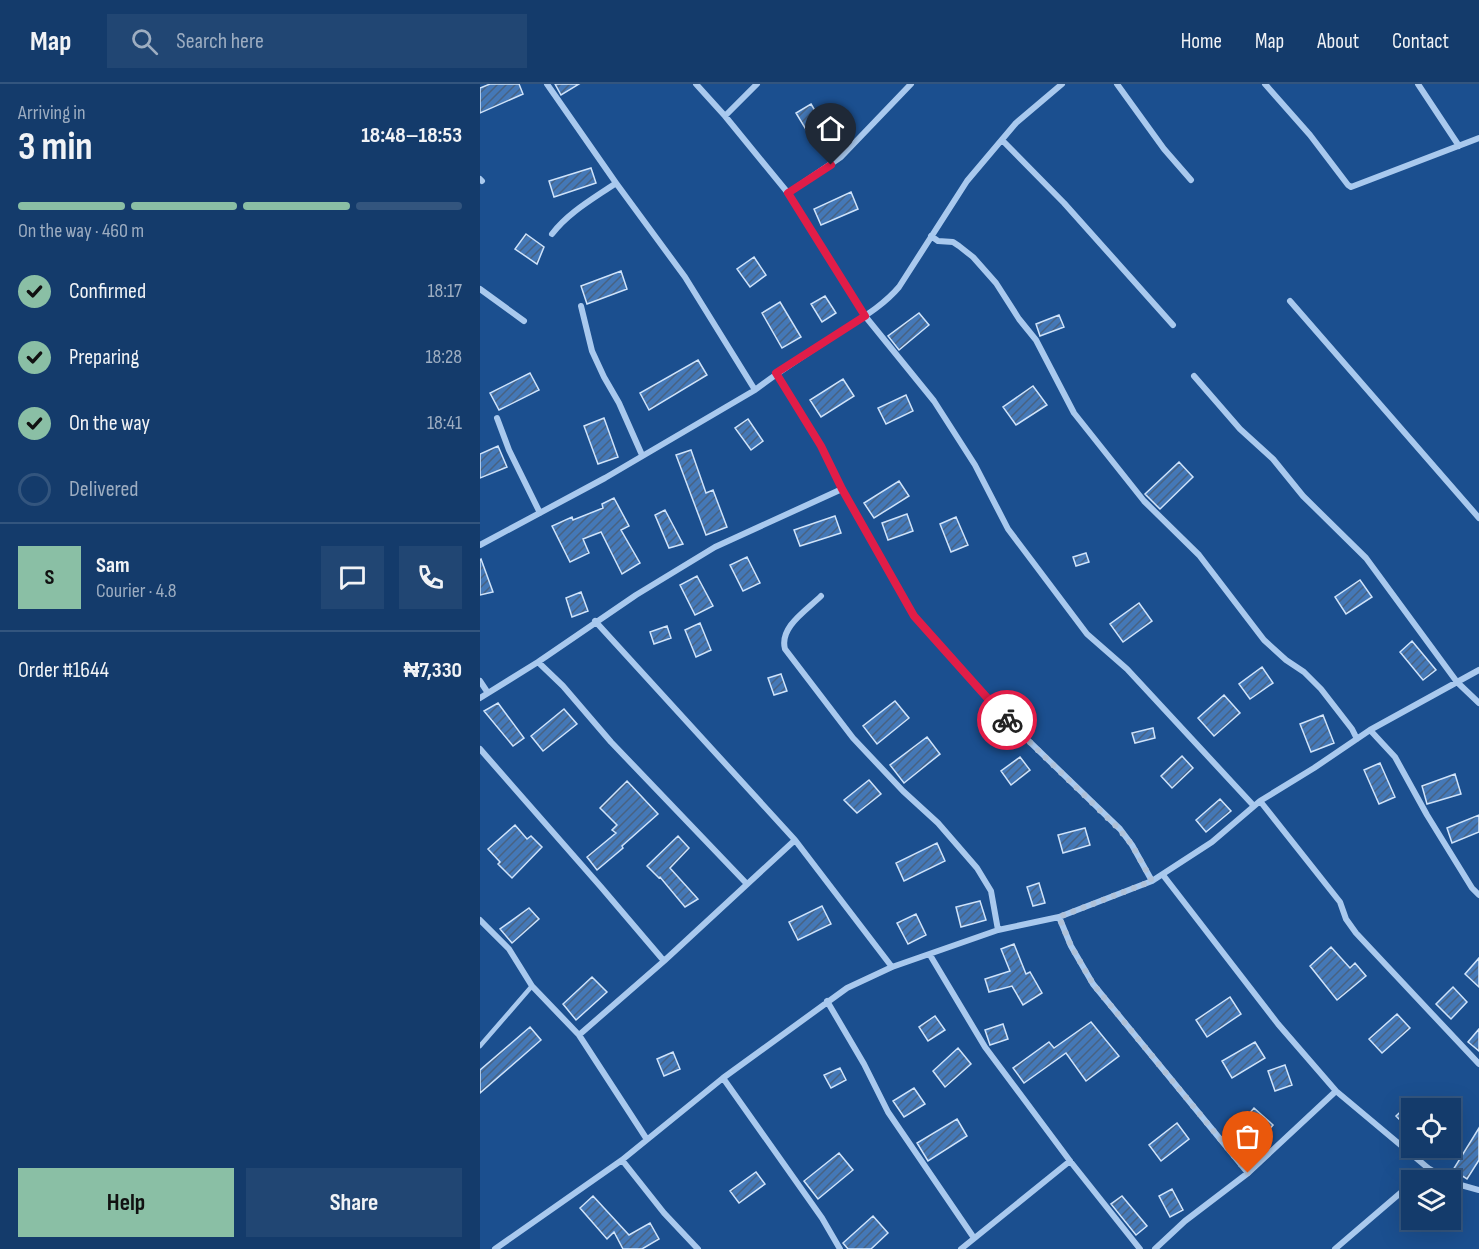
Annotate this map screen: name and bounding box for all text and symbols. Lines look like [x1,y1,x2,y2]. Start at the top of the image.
search box [107,14,527,68]
text: Map [30,25,71,58]
icon: search [128,25,161,58]
text: Search here [176,28,264,55]
text: Home [1181,29,1222,54]
text: Map [1255,29,1284,54]
text: About [1317,29,1359,54]
text: Contact [1392,29,1449,54]
text: Arriving in [18,101,86,125]
pin [805,103,856,165]
icon: home [814,112,847,145]
text: 18:48–18:53 [361,122,462,149]
text: 3 min [18,124,93,171]
text: On the way · 460 m [18,219,144,243]
icon: check [18,275,51,308]
text: Confirmed [69,278,146,305]
text: 18:17 [428,279,462,303]
icon: check [18,341,51,374]
text: Preparing [69,344,139,371]
text: 18:28 [425,345,462,369]
icon: check [18,407,51,440]
text: On the way [69,410,150,437]
text: 18:41 [427,411,462,435]
text: Delivered [69,476,138,503]
button: chat [321,546,384,609]
button: phone [399,546,462,609]
text: Sam [96,552,130,579]
text: S [45,564,54,591]
text: Courier · 4.8 [96,579,177,603]
text: Order #1644 [18,657,109,684]
text: ₦7,330 [403,657,462,684]
courier [977,690,1037,750]
icon: bike [991,704,1024,737]
map controls [1401,1098,1461,1230]
button: locate [1401,1098,1461,1158]
pin [1222,1111,1273,1173]
icon: bag [1231,1120,1264,1153]
button: Help [18,1168,234,1237]
button: Share [246,1168,462,1237]
button: layers [1401,1170,1461,1230]

